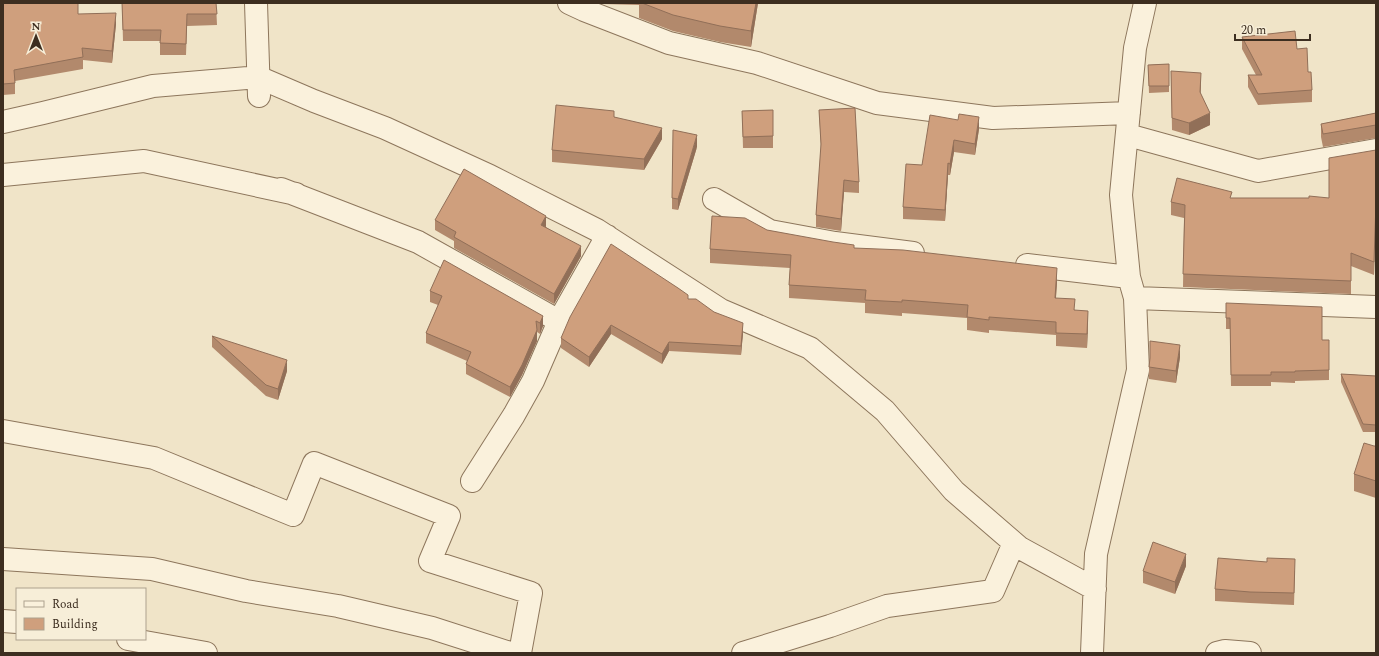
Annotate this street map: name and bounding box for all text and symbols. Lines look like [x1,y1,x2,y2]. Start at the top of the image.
north arrow [16,16,56,56]
scale bar [1235,16,1310,42]
text: N [32,18,41,35]
text: 20 m [1241,21,1266,40]
legend [16,588,146,640]
text: Road [52,595,79,614]
text: Building [52,615,98,634]

